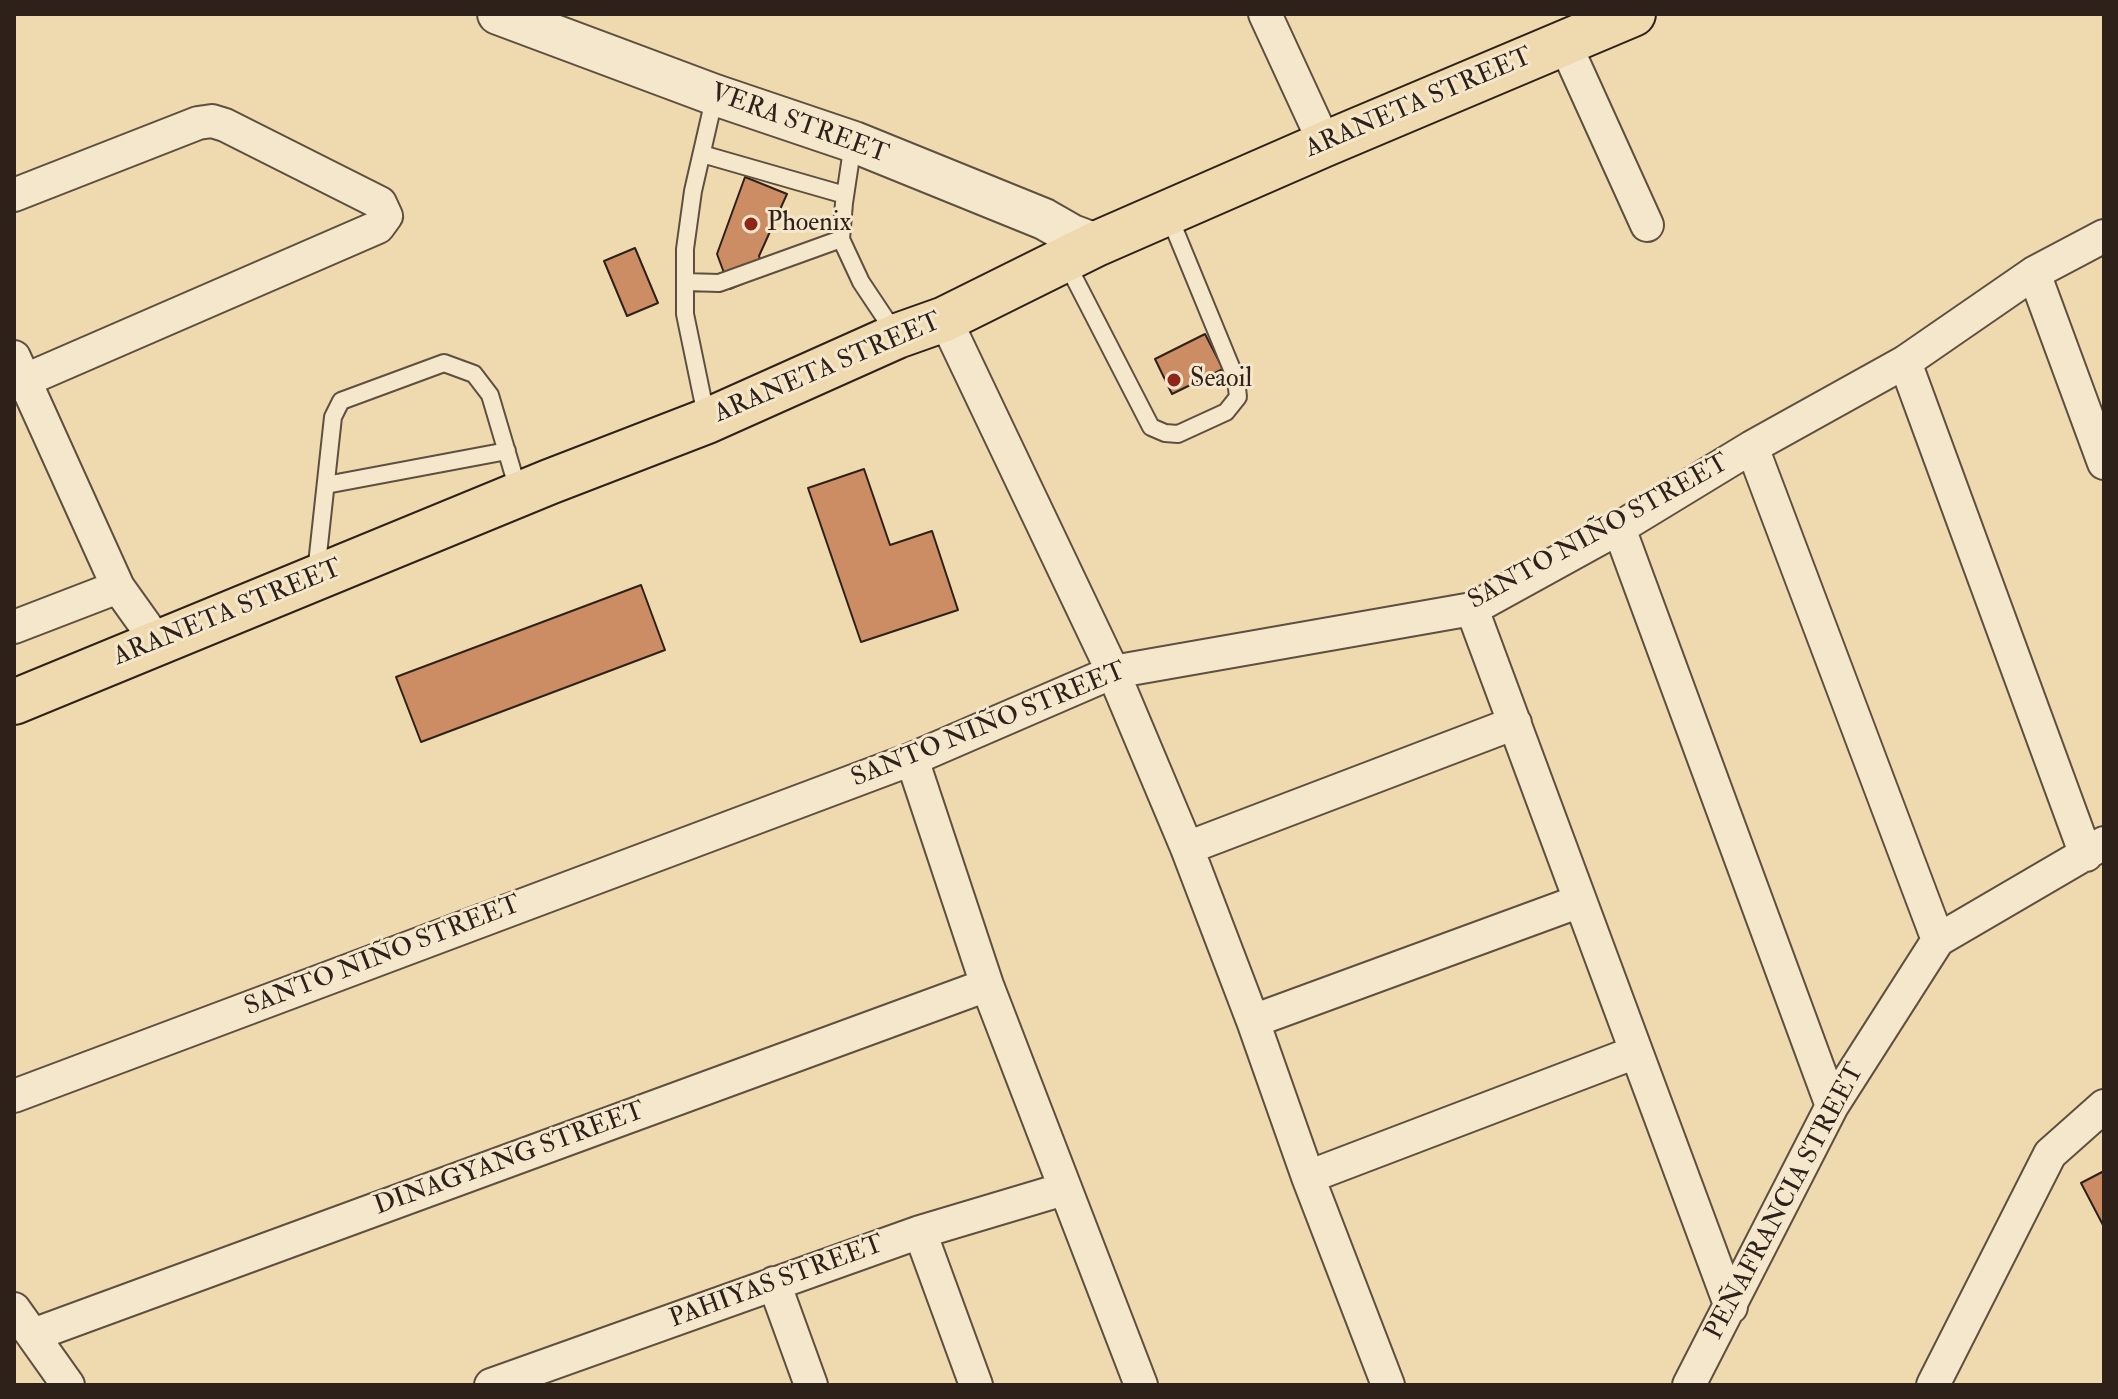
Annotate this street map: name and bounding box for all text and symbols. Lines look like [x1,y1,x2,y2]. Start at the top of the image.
street label: ARANETA STREET [1301,42,1537,166]
street label: VERA STREET [706,78,892,172]
place label: Phoenix [767,208,851,240]
marker: Phoenix [742,215,760,233]
street label: ARANETA STREET [710,307,946,431]
place label: Seaoil [1190,364,1252,396]
marker: Seaoil [1165,371,1183,389]
street label: SANTO NIÑO STREET [1463,448,1735,618]
street label: ARANETA STREET [109,554,347,674]
street label: SANTO NIÑO STREET [847,657,1131,795]
street label: SANTO NIÑO STREET [241,890,525,1024]
street label: PEÑAFRANCIA STREET [1700,1059,1872,1345]
street label: DINAGYANG STREET [371,1097,649,1223]
street label: PAHIYAS STREET [666,1230,888,1336]

